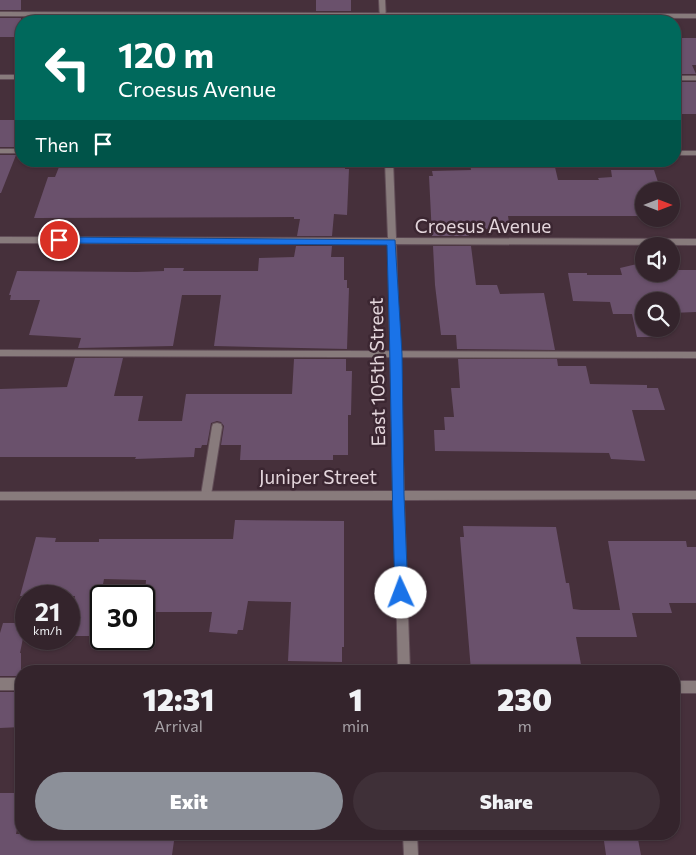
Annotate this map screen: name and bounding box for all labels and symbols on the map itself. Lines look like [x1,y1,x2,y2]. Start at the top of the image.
north arrow [635,182,680,228]
street label: Croesus Avenue [415,214,551,237]
pin [38,219,80,261]
street label: East 105th Street [364,297,389,447]
street label: Juniper Street [259,465,377,488]
position arrow [374,566,426,618]
speed limit sign: 30 [90,585,155,650]

